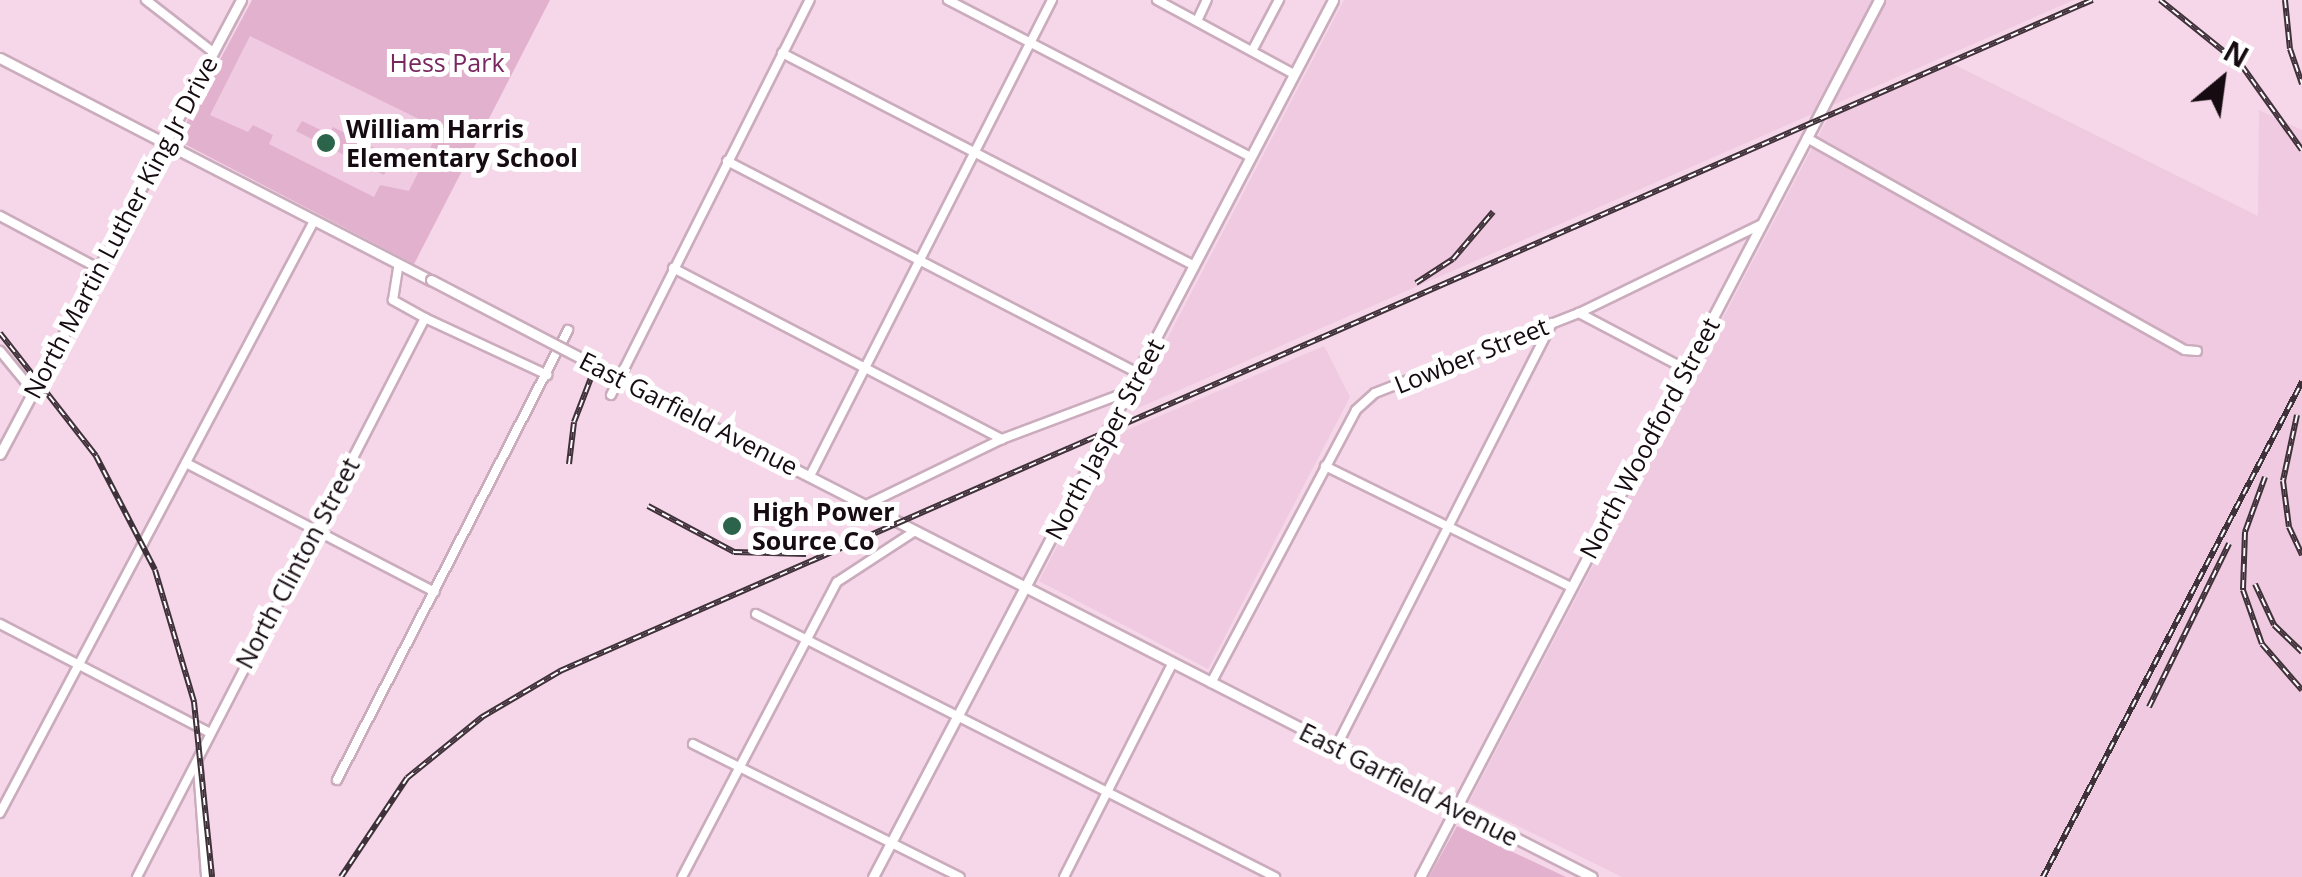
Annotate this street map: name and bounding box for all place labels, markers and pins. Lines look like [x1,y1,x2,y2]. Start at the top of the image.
place label: William Harris Elementary School [346,114,578,173]
marker: William Harris Elementary School [315,132,337,154]
place label: High Power Source Co [752,497,895,556]
marker: High Power Source Co [721,515,743,537]

